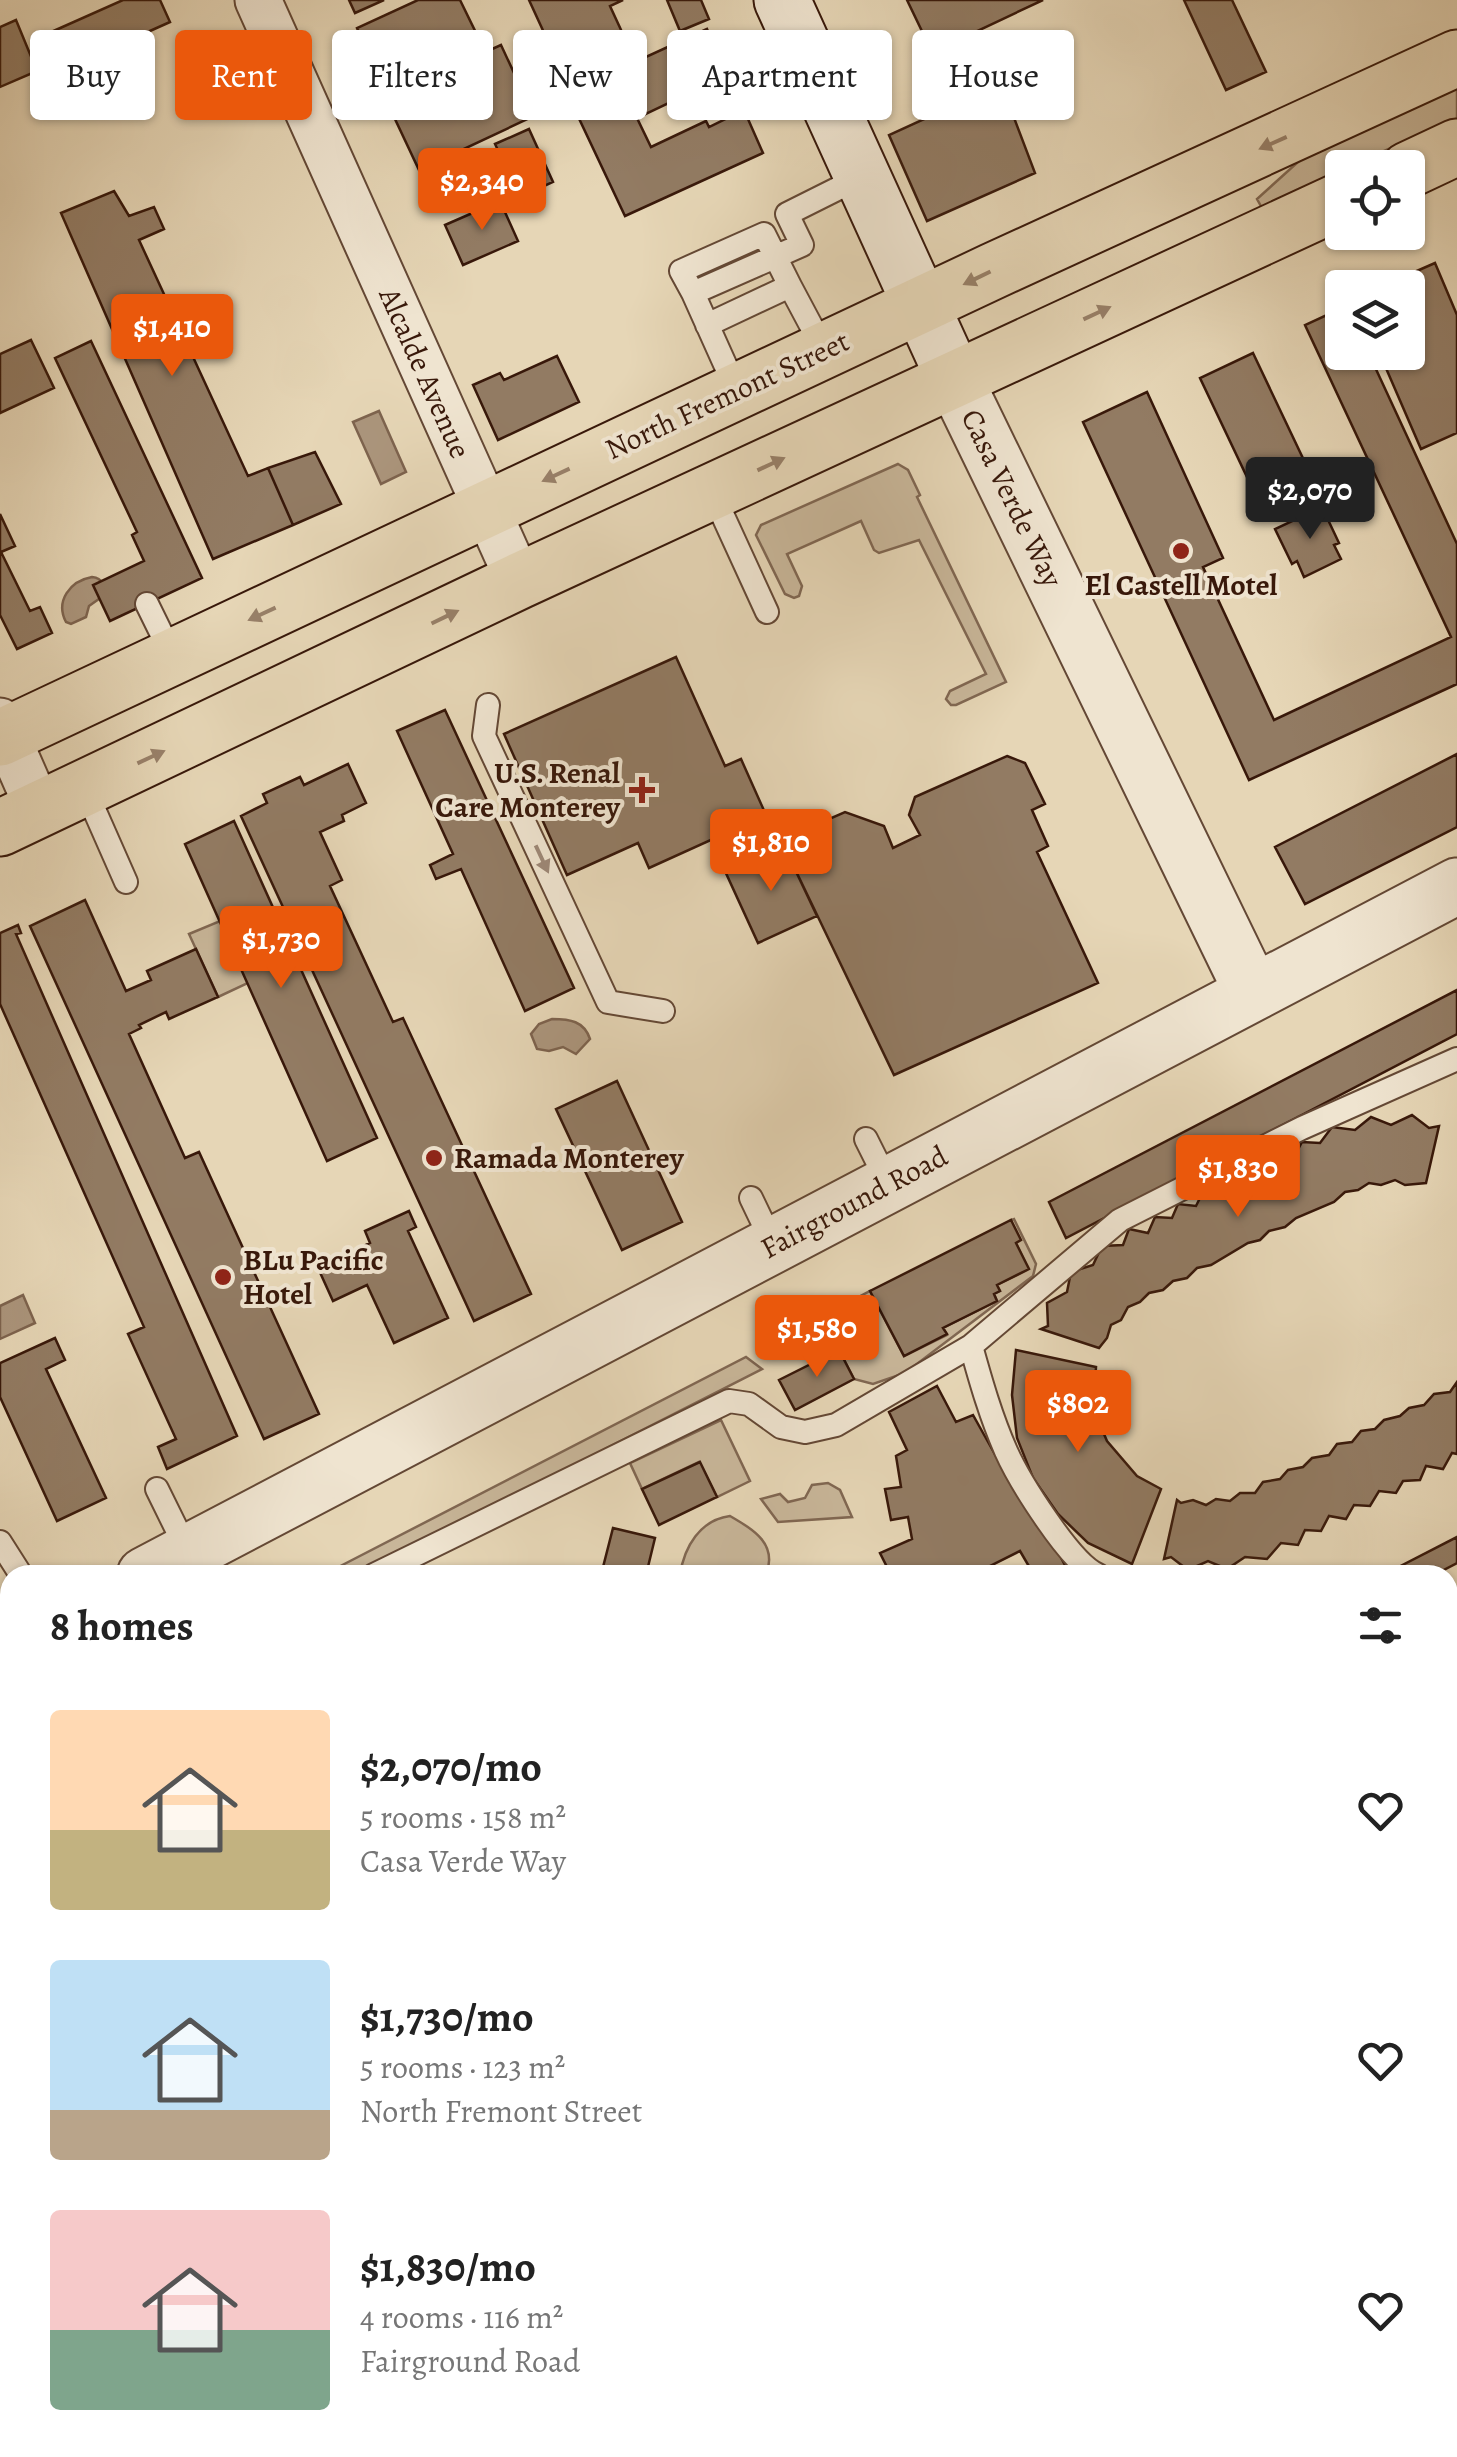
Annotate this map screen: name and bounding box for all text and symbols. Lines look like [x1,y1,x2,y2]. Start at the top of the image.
chip: Buy [30,30,155,120]
chip: Rent [175,30,312,120]
chip: Filters [332,30,493,120]
chip: New [513,30,647,120]
chip: Apartment [667,30,892,120]
chip: House [912,30,1074,120]
one-way arrow [1258,135,1288,151]
pin: $2,340 [401,148,563,233]
map controls [1325,150,1425,370]
button: locate [1325,150,1425,250]
text: $2,340 [440,158,524,202]
one-way arrow [963,269,992,286]
button: layers [1325,270,1425,370]
street label: Alcalde Avenue [369,280,480,465]
pin: $1,410 [91,294,253,379]
text: $1,410 [133,304,211,348]
one-way arrow [1083,304,1112,321]
street label: North Fremont Street [599,321,855,469]
street label: Casa Verde Way [952,402,1073,594]
one-way arrow [757,456,786,473]
pin: $2,070 [1229,457,1391,542]
one-way arrow [541,467,571,483]
text: $2,070 [1268,467,1352,511]
marker: El Castell Motel [1170,540,1192,562]
place label: El Castell Motel [1085,565,1278,605]
one-way arrow [248,606,277,623]
one-way arrow [430,608,459,625]
one-way arrow [137,749,166,766]
place label: U.S. Renal Care Monterey [435,753,621,827]
marker: U.S. Renal Care Monterey [629,777,655,803]
pin: $1,810 [690,809,852,894]
text: $1,810 [732,819,810,863]
one-way arrow [533,845,550,874]
pin: $1,730 [200,906,362,991]
text: $1,730 [242,916,320,960]
street label: Fairground Road [754,1135,955,1268]
pin: $1,830 [1157,1135,1319,1220]
place label: Ramada Monterey [454,1138,685,1178]
text: $1,830 [1198,1145,1278,1189]
marker: Ramada Monterey [423,1147,445,1169]
place label: BLu Pacific Hotel [243,1240,384,1314]
marker: BLu Pacific Hotel [212,1266,234,1288]
pin: $1,580 [736,1295,898,1380]
text: $1,580 [777,1305,857,1349]
pin: $802 [1019,1370,1137,1455]
text: $802 [1047,1380,1109,1424]
text: 8 homes [50,1597,194,1654]
icon: filters [1353,1598,1408,1653]
text: $2,070/mo [360,1738,542,1795]
icon: home [130,1750,250,1870]
icon: heart [1353,1783,1408,1838]
text: 5 rooms · 158 m² [360,1795,566,1839]
text: Casa Verde Way [360,1839,566,1883]
text: $1,730/mo [360,1988,534,2045]
icon: home [130,2000,250,2120]
icon: heart [1353,2033,1408,2088]
text: 5 rooms · 123 m² [360,2045,565,2089]
text: North Fremont Street [360,2089,642,2133]
text: $1,830/mo [360,2238,536,2295]
icon: home [130,2250,250,2370]
icon: heart [1353,2283,1408,2338]
text: 4 rooms · 116 m² [360,2295,563,2339]
text: Fairground Road [360,2339,580,2383]

